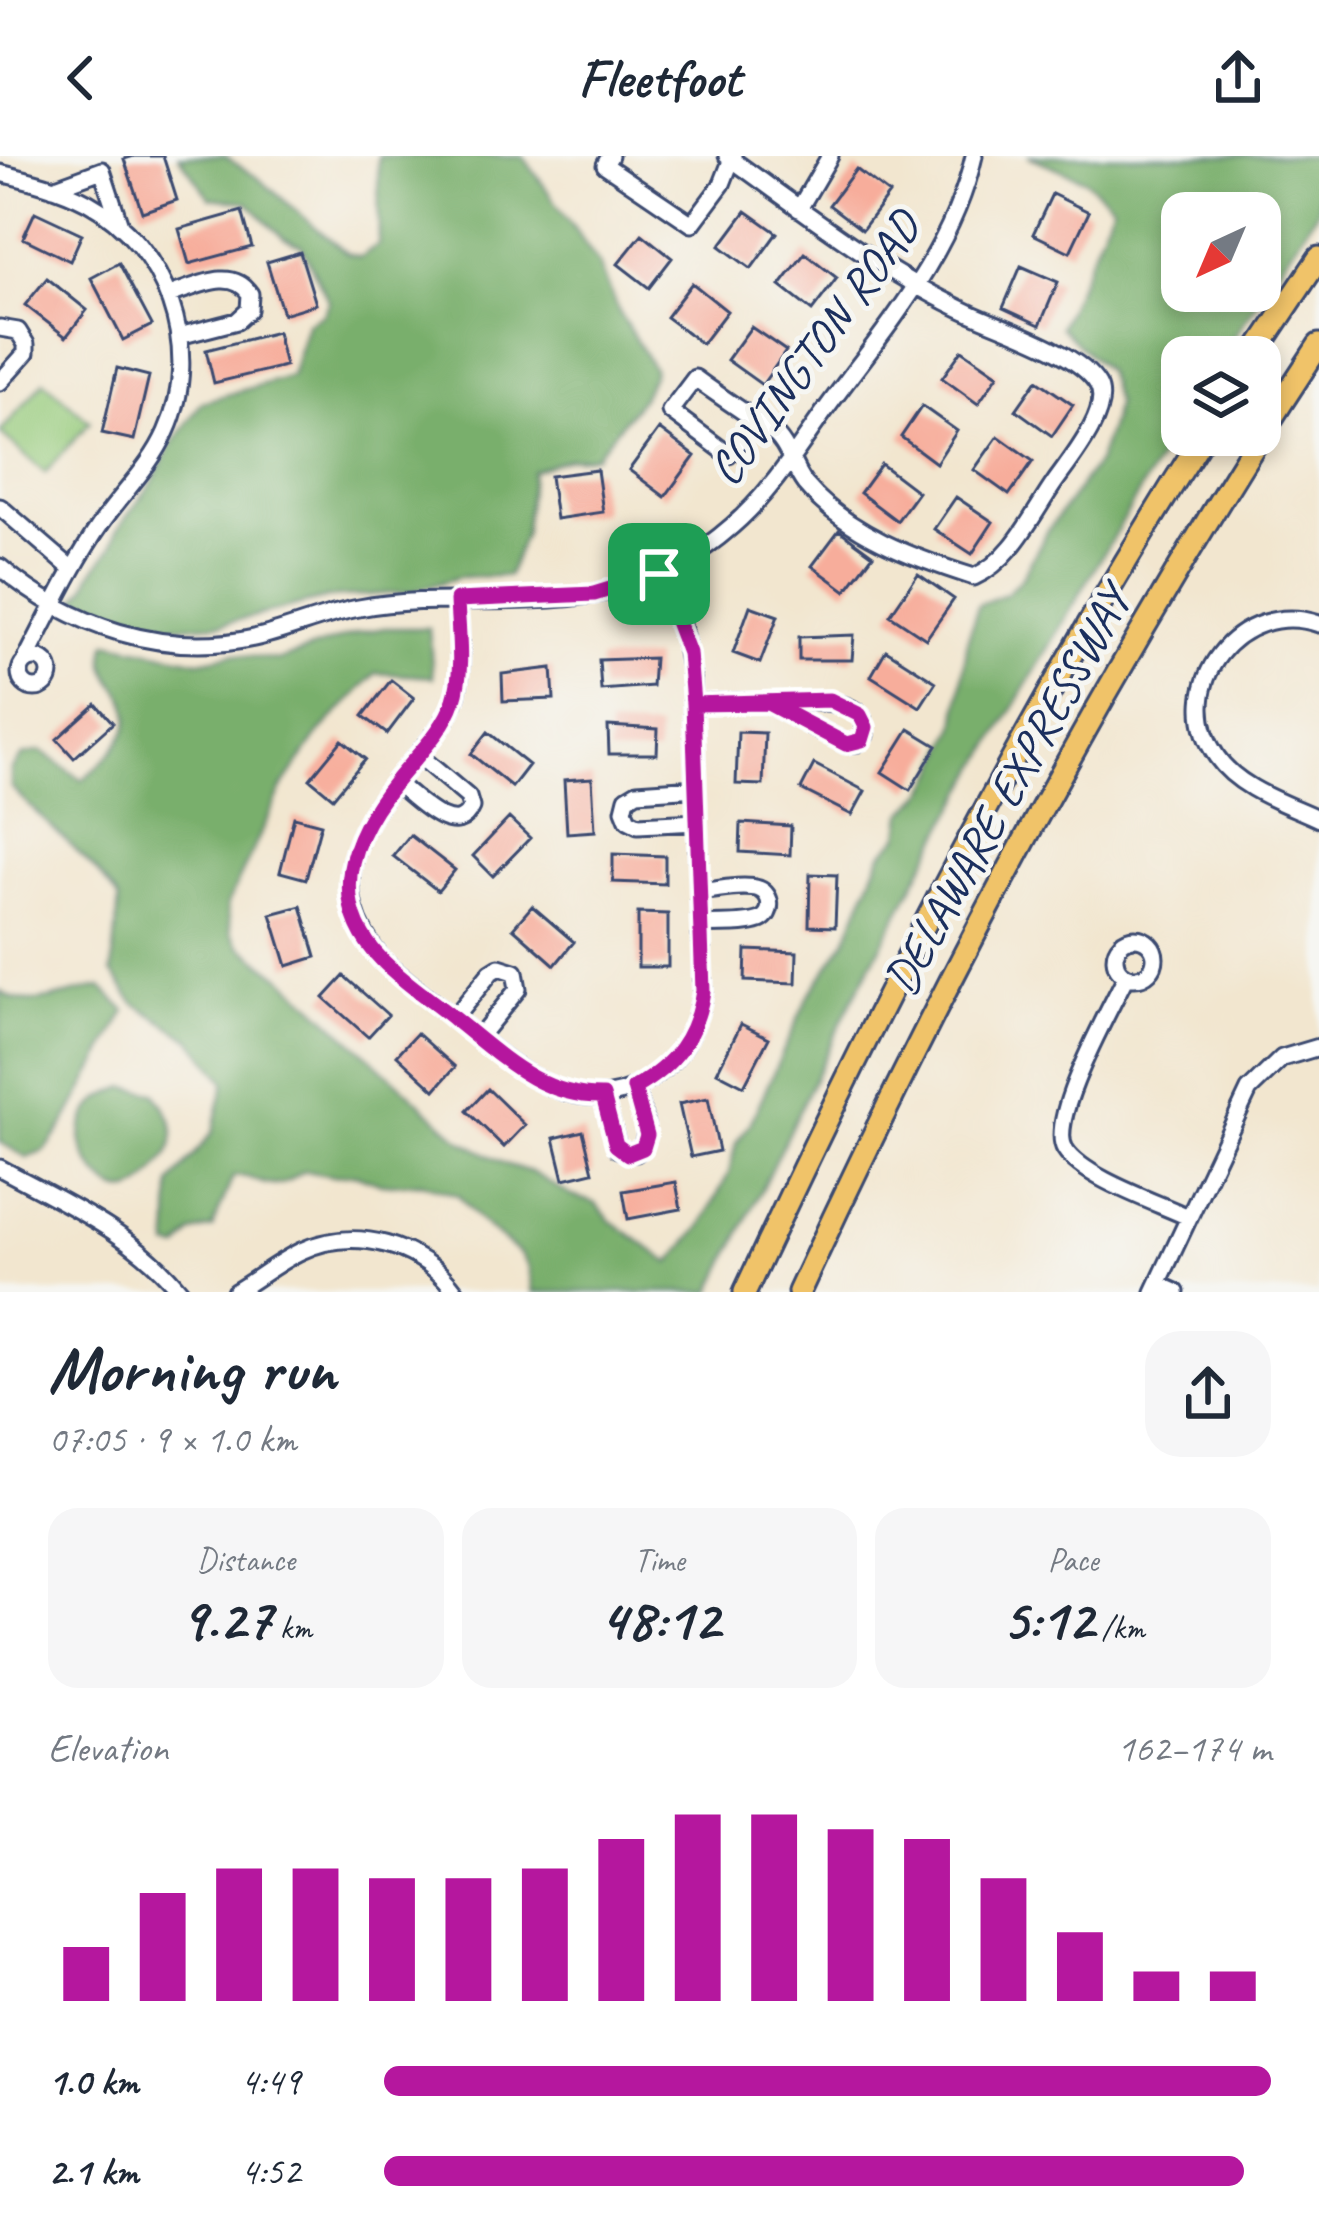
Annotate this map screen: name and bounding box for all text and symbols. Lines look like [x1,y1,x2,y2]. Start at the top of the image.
text: Fleetfoot [578,44,741,112]
icon: back [48,45,114,111]
icon: share [1205,45,1271,111]
north arrow [1161,192,1281,312]
map controls [1161,192,1281,456]
street label: COVINGTON ROAD [695,197,935,497]
button: layers [1161,336,1281,456]
pin [608,523,710,625]
icon: arrive [626,541,692,607]
street label: DELAWARE EXPRESSWAY [870,570,1147,1004]
text: Morning run [48,1328,336,1411]
button: share [1145,1331,1271,1457]
text: 07:05 · 9 × 1.0 km [48,1415,296,1464]
text: Distance [197,1539,295,1581]
text: Time [634,1539,685,1581]
text: Pace [1048,1539,1099,1581]
text: 9.27 [180,1581,272,1657]
text: 48:12 [600,1581,719,1657]
text: 5:12 [1002,1581,1094,1657]
text: km [272,1607,312,1649]
text: /km [1094,1607,1145,1649]
text: Elevation [48,1724,168,1773]
text: 162–174 m [1117,1724,1271,1773]
text: 1.0 km [48,2057,139,2106]
text: 4:49 [240,2057,300,2106]
text: 2.1 km [48,2147,139,2196]
text: 4:52 [240,2147,300,2196]

